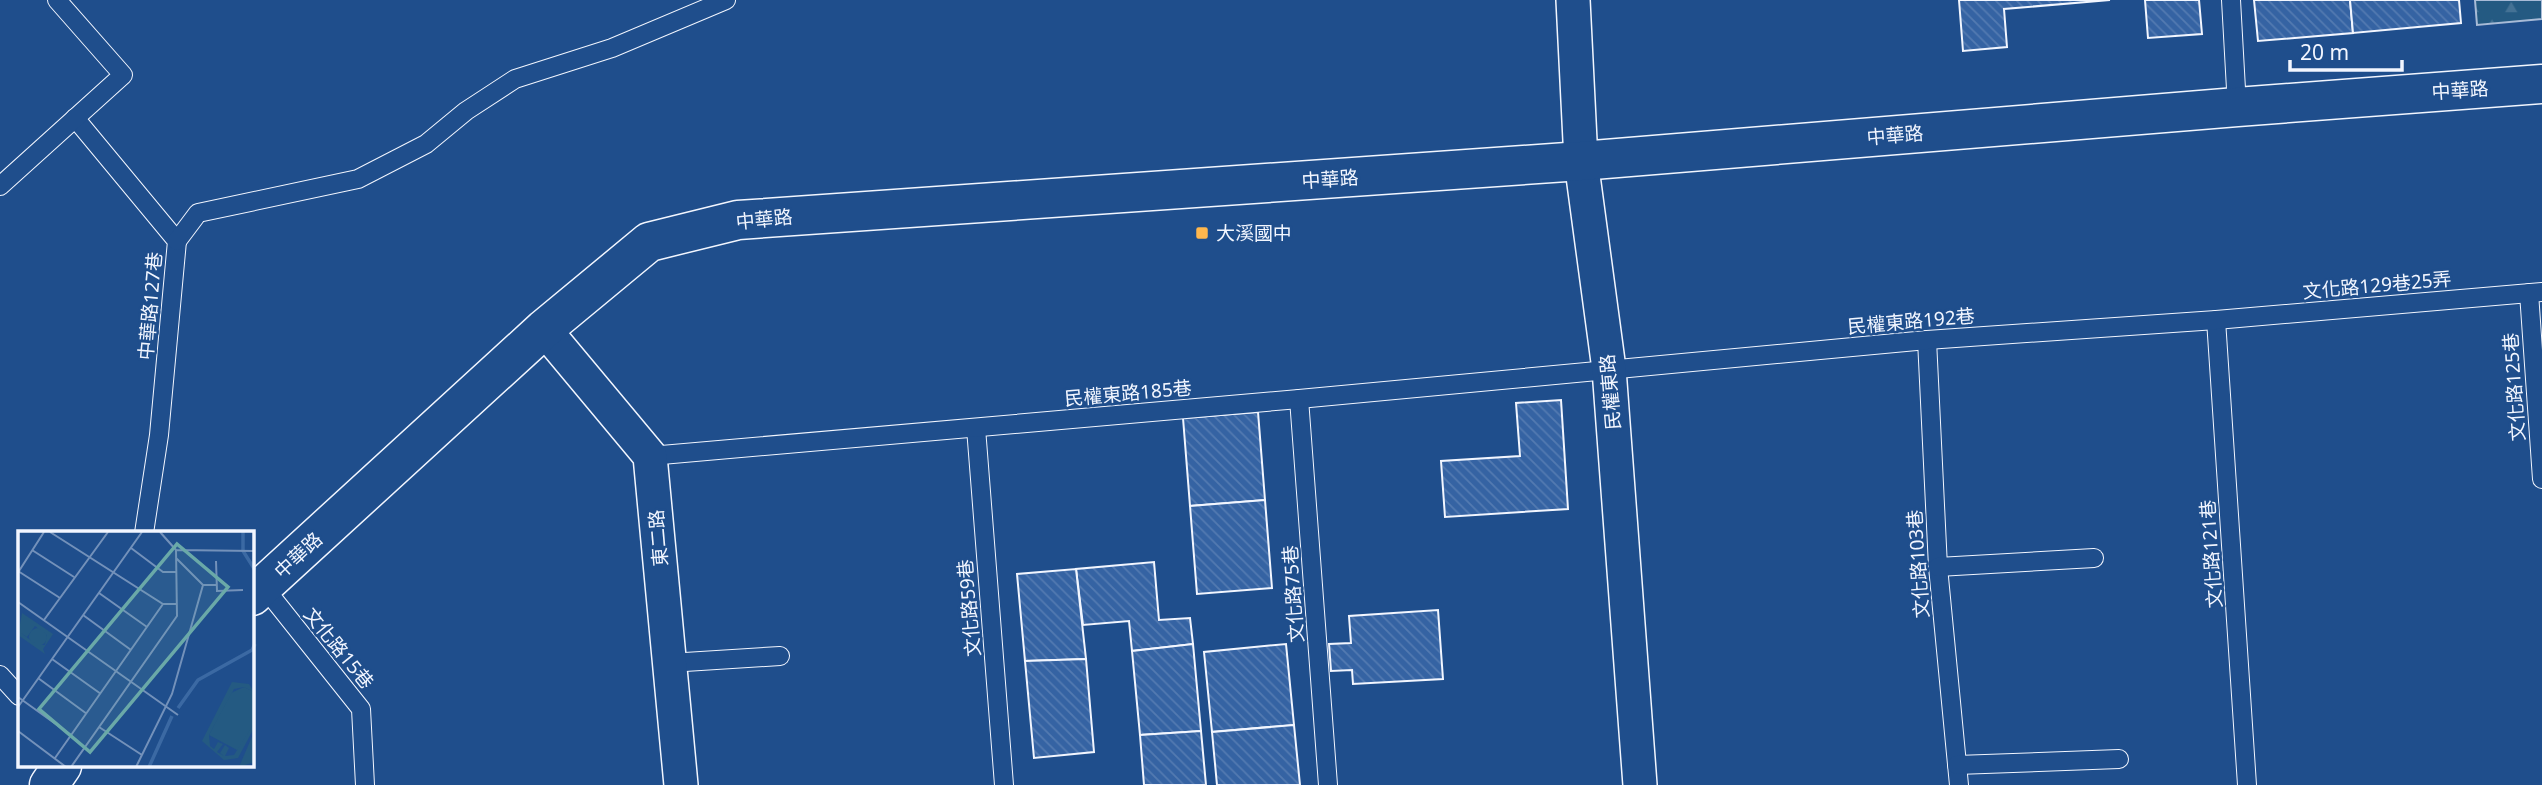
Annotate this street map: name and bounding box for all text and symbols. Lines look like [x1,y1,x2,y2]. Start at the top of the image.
scale bar [2290,28,2402,72]
text: 20 m [2300,38,2349,66]
street label: 中華路 [2431,75,2489,105]
street label: 中華路 [1865,120,1925,150]
street label: 中華路 [1301,164,1359,194]
street label: 中華路 [734,203,794,235]
place label: 大溪國中 [1216,220,1292,246]
marker: 大溪國中 [1194,225,1210,241]
street label: 中華路127巷 [132,251,168,361]
street label: 文化路129巷25弄 [2301,266,2453,304]
street label: 民權東路192巷 [1846,302,1976,340]
street label: 文化路125巷 [2497,332,2531,442]
street label: 民權東路 [1594,353,1626,431]
street label: 民權東路185巷 [1063,374,1193,412]
street label: 文化路121巷 [2194,499,2228,609]
street label: 東二路 [643,508,673,568]
street label: 文化路103巷 [1901,509,1935,619]
street label: 中華路 [268,526,328,584]
inset map [18,531,254,768]
street label: 文化路75巷 [1277,544,1309,644]
street label: 文化路59巷 [952,558,986,658]
street label: 文化路15巷 [298,602,380,694]

